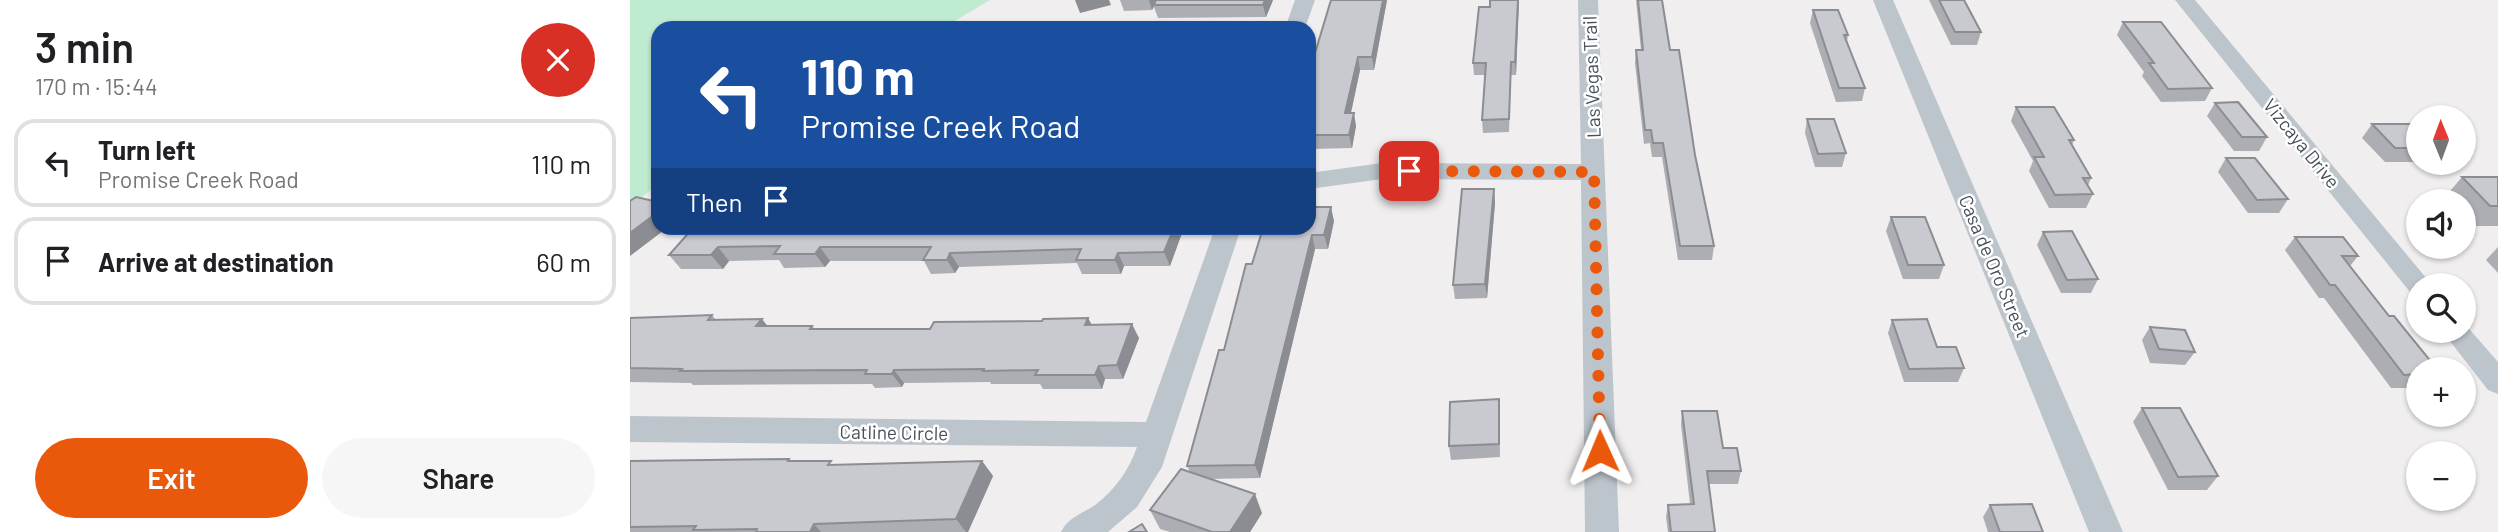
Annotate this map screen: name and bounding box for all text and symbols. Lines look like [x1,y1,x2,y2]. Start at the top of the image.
street label: Las Vegas Trail [1577,16,1605,138]
text: 3 min [35,21,134,71]
button: close [521,23,595,97]
text: 110 m [801,46,915,105]
icon: left [686,49,777,140]
text: 170 m · 15:44 [35,72,158,100]
street label: Vizcaya Drive [2259,94,2345,192]
north arrow [2406,105,2476,175]
map controls [2406,105,2476,511]
text: Promise Creek Road [801,106,1081,144]
text: Turn left [98,134,196,165]
pin [1379,141,1439,201]
icon: left [39,144,77,182]
text: 110 m [531,148,591,179]
icon: arrive [1390,152,1428,190]
text: Promise Creek Road [98,165,299,193]
icon: arrive [757,182,795,220]
text: Then [686,186,743,217]
button: sound [2406,189,2476,259]
street label: Casa de Oro Street [1955,191,2035,341]
icon: arrive [39,242,77,280]
text: Arrive at destination [98,246,334,277]
text: 60 m [536,246,591,277]
button: search [2406,273,2476,343]
button: + [2406,357,2476,427]
position arrow [1563,414,1637,488]
street label: Catline Circle [839,420,949,444]
button: Exit [35,438,308,518]
button: Share [322,438,595,518]
button: − [2406,441,2476,511]

